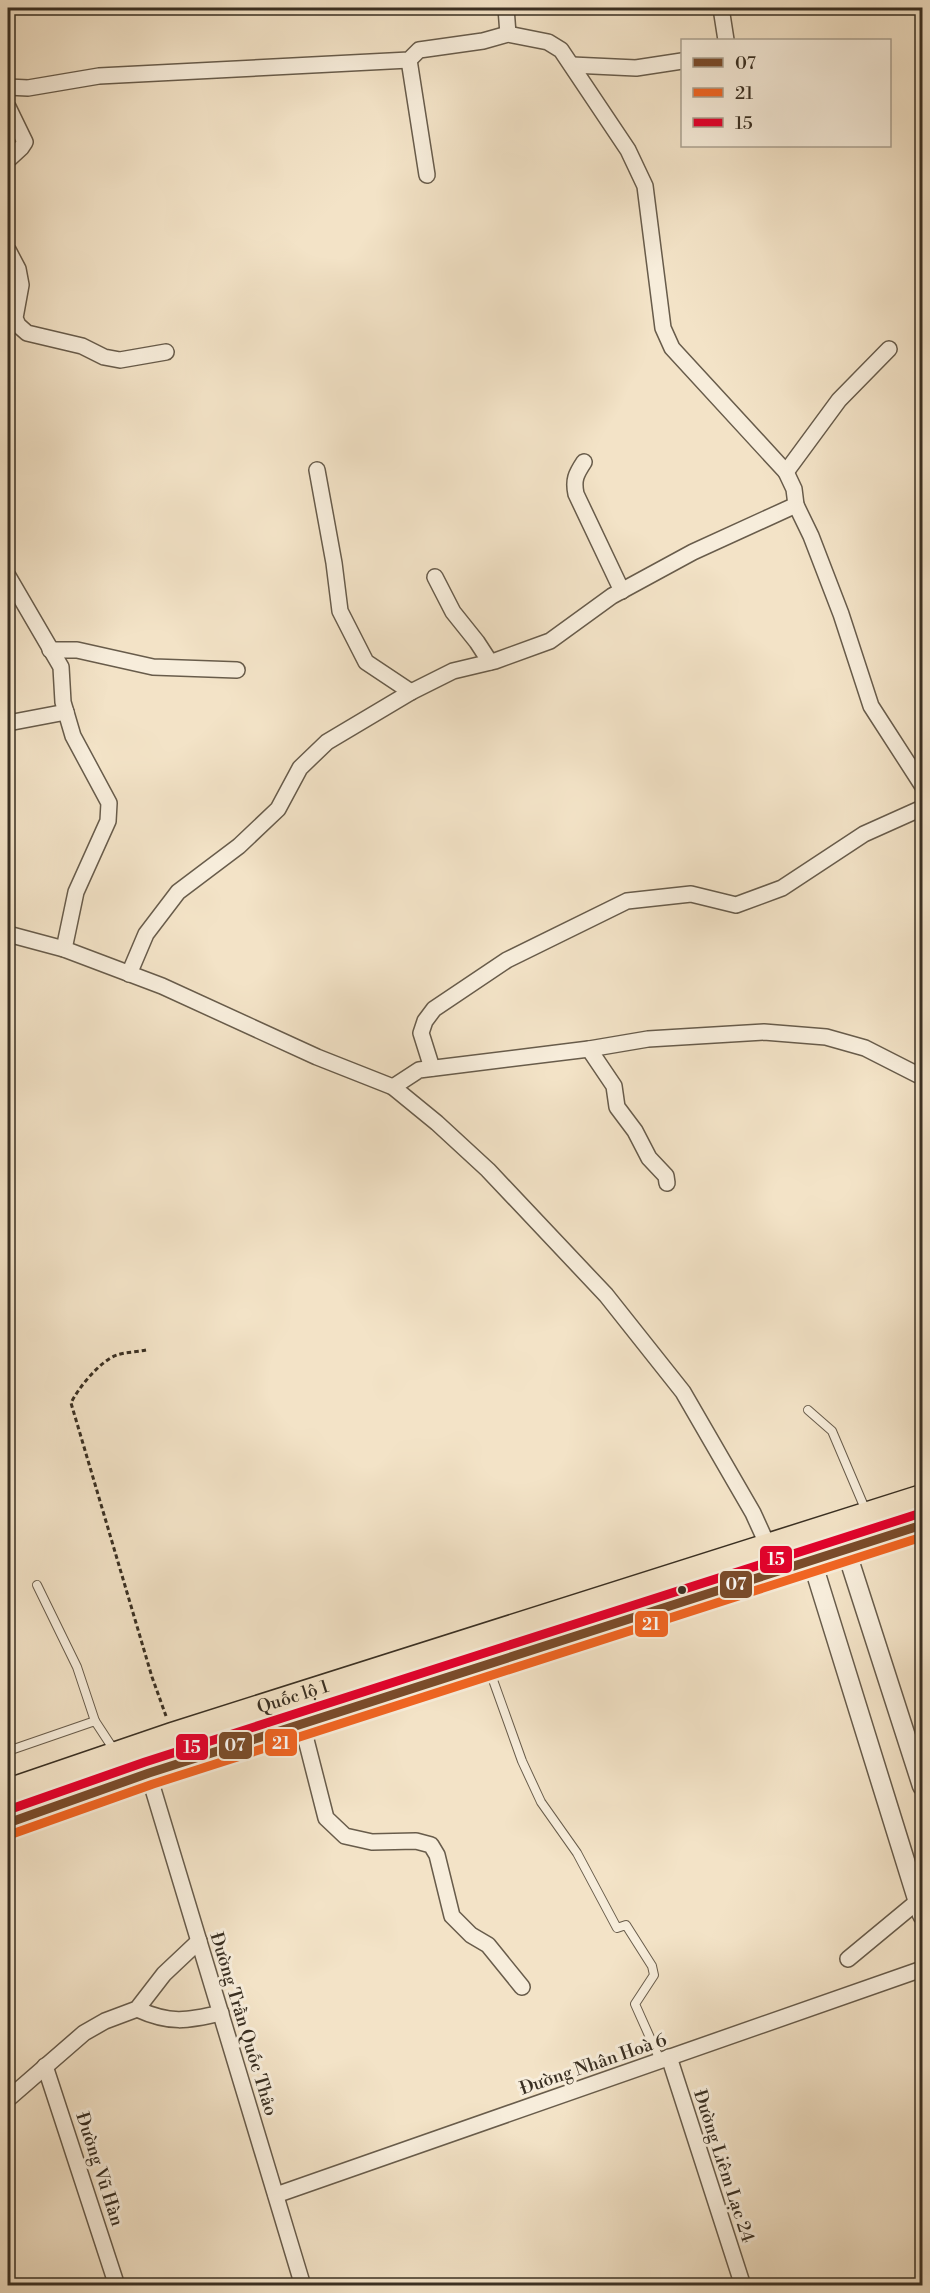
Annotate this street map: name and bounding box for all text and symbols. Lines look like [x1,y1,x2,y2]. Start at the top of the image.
legend [681,39,891,147]
text: 07 [735,52,756,75]
text: 21 [735,82,753,105]
text: 15 [735,112,753,135]
line badge: 15 [759,1545,793,1574]
text: 15 [767,1550,785,1570]
line badge: 07 [719,1570,753,1599]
text: 07 [726,1575,747,1595]
unlabelled marker [676,1584,688,1596]
line badge: 21 [634,1610,669,1638]
text: 21 [642,1615,660,1635]
street label: Quốc lộ 1 [254,1675,332,1719]
line badge: 21 [264,1728,298,1757]
line badge: 07 [218,1731,253,1760]
line badge: 15 [175,1733,209,1761]
text: 21 [272,1734,290,1754]
text: 07 [225,1736,246,1756]
text: 15 [183,1738,201,1758]
street label: Đường Trần Quốc Thảo [205,1930,282,2119]
street label: Đường Nhân Hoà 6 [517,2028,670,2100]
street label: Đường Liêm Lạc 24 [688,2087,759,2246]
street label: Đường Vũ Hàn [70,2109,129,2229]

